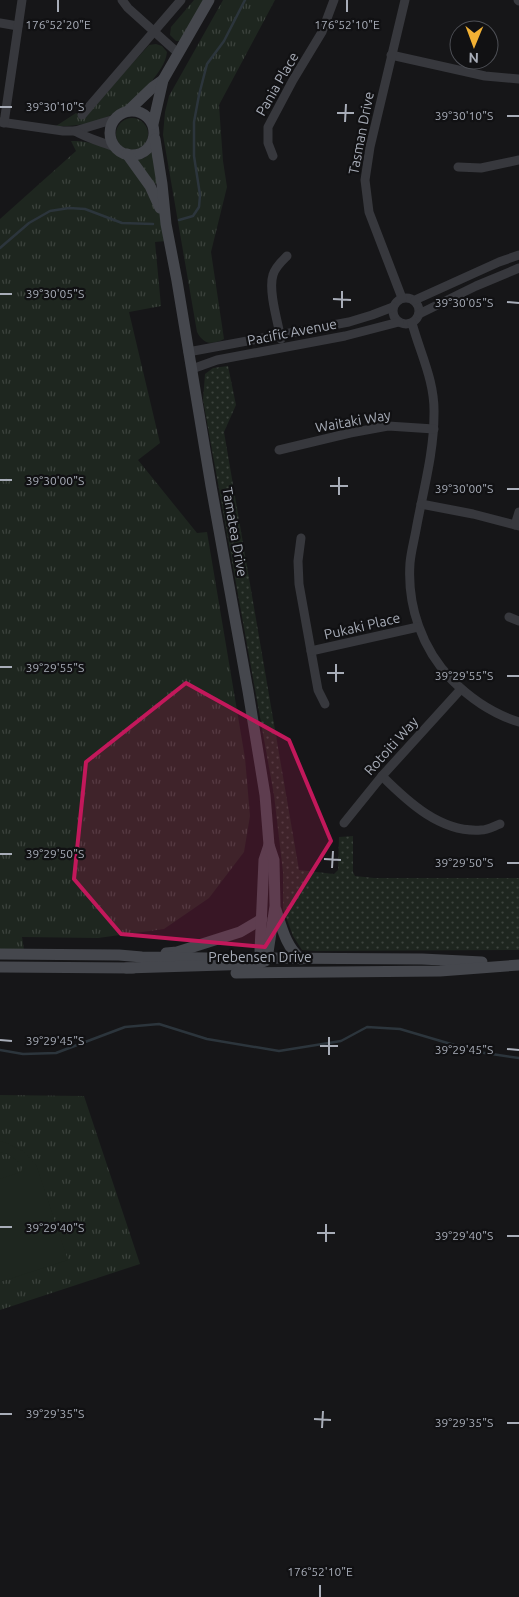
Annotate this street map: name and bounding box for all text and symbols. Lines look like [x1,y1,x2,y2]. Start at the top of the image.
text: 176°52'20"E [25,18,91,31]
text: 176°52'10"E [314,18,380,31]
north arrow [449,20,499,70]
street label: Pania Place [252,49,302,119]
text: N [468,50,479,66]
street label: Tasman Drive [345,90,377,176]
text: 39°30'10"S [26,100,84,113]
text: 39°30'10"S [435,109,493,122]
text: 39°30'05"S [26,287,84,300]
text: 39°30'05"S [435,296,493,309]
street label: Pacific Avenue [246,315,338,349]
street label: Waitaki Way [314,406,392,435]
text: 39°30'00"S [26,474,84,487]
text: 39°30'00"S [435,482,493,495]
street label: Tamatea Drive [219,486,251,578]
street label: Pukaki Place [322,609,402,643]
text: 39°29'55"S [26,661,84,674]
text: 39°29'55"S [435,669,493,682]
street label: Rotoiti Way [361,713,421,778]
text: 39°29'50"S [26,847,84,860]
text: 39°29'50"S [435,856,493,869]
street label: Prebensen Drive [208,949,312,965]
text: 39°29'45"S [26,1034,84,1047]
text: 39°29'45"S [435,1043,493,1056]
text: 39°29'40"S [26,1221,84,1234]
text: 39°29'40"S [435,1229,493,1242]
text: 39°29'35"S [26,1407,84,1420]
text: 39°29'35"S [435,1416,493,1429]
text: 176°52'10"E [287,1565,353,1578]

